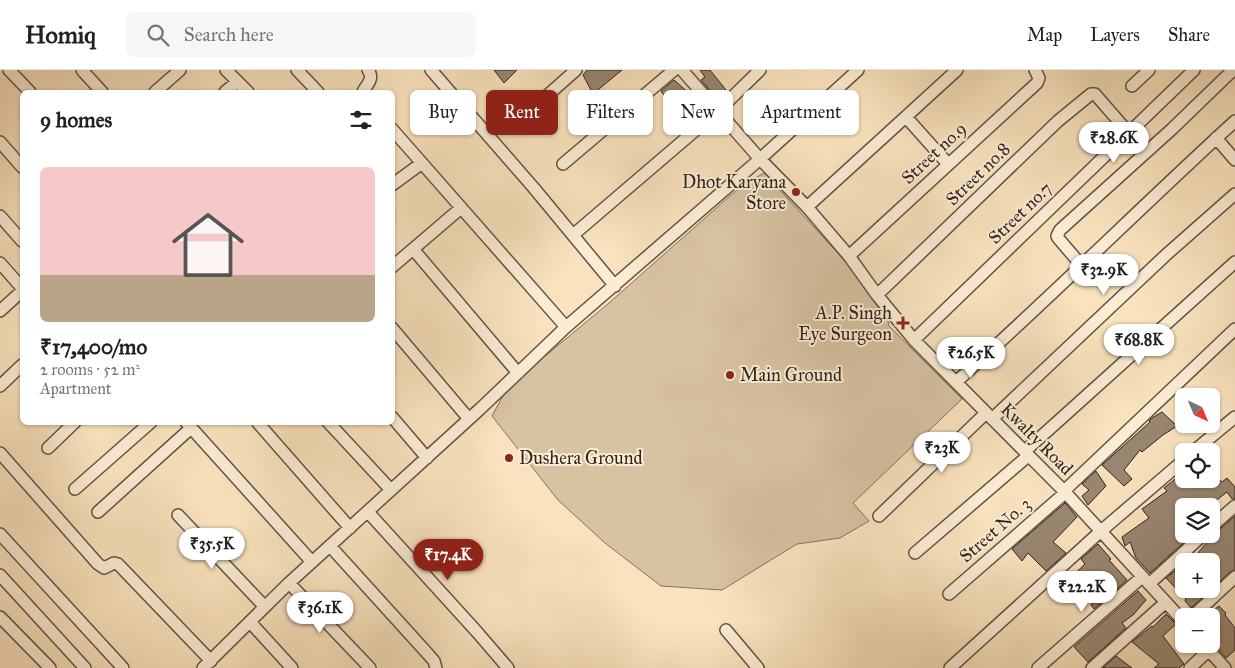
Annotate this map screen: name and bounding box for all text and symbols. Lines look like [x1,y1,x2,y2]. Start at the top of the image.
search box [126,12,476,57]
text: Homiq [25,20,96,50]
icon: search [144,21,172,49]
text: Search here [184,23,274,46]
text: Map [1027,24,1062,46]
text: Layers [1090,24,1140,46]
text: Share [1168,24,1210,46]
chip: Buy [410,90,476,135]
chip: Rent [486,90,558,135]
chip: Filters [568,90,653,135]
chip: New [663,90,733,135]
chip: Apartment [743,90,859,135]
icon: filters [347,106,375,134]
text: 9 homes [40,107,112,133]
street label: Street no.9 [897,117,971,189]
pin: ₹28.6K [1073,122,1155,164]
text: ₹28.6K [1090,128,1138,147]
street label: Street no.8 [941,138,1015,210]
place label: Dhot Karyana Store [682,171,786,214]
street label: Street no.7 [984,177,1056,249]
marker: Dhot Karyana Store [790,186,802,198]
icon: home [163,200,253,290]
pin: ₹32.9K [1063,254,1145,296]
text: ₹32.9K [1080,260,1128,279]
place label: A.P. Singh Eye Surgeon [798,302,892,346]
marker: A.P. Singh Eye Surgeon [896,316,910,330]
pin: ₹68.8K [1098,324,1180,366]
text: ₹68.8K [1114,330,1164,349]
text: ₹17,400/mo [40,334,147,360]
pin: ₹26.5K [930,336,1012,379]
text: ₹26.5K [947,343,995,362]
text: 2 rooms · 52 m² [40,360,140,379]
place label: Main Ground [740,364,842,386]
marker: Main Ground [724,369,736,381]
text: Apartment [40,379,112,398]
north arrow [1175,388,1220,432]
map controls [1175,388,1220,653]
street label: Kwalty Road [996,398,1078,480]
pin: ₹23K [912,432,972,474]
text: ₹23K [925,438,959,457]
button: locate [1175,443,1220,488]
place label: Dushera Ground [519,447,642,469]
marker: Dushera Ground [503,452,515,464]
street label: Street No. 3 [955,493,1035,567]
button: layers [1175,498,1220,543]
pin: ₹35.5K [171,528,253,570]
text: ₹35.5K [190,534,234,553]
pin: ₹17.4K [407,538,489,581]
text: ₹17.4K [424,545,472,564]
button: + [1175,553,1220,598]
pin: ₹22.2K [1041,570,1123,613]
text: ₹22.2K [1058,577,1106,596]
pin: ₹36.1K [279,592,361,634]
text: ₹36.1K [298,598,342,617]
button: − [1175,608,1220,653]

